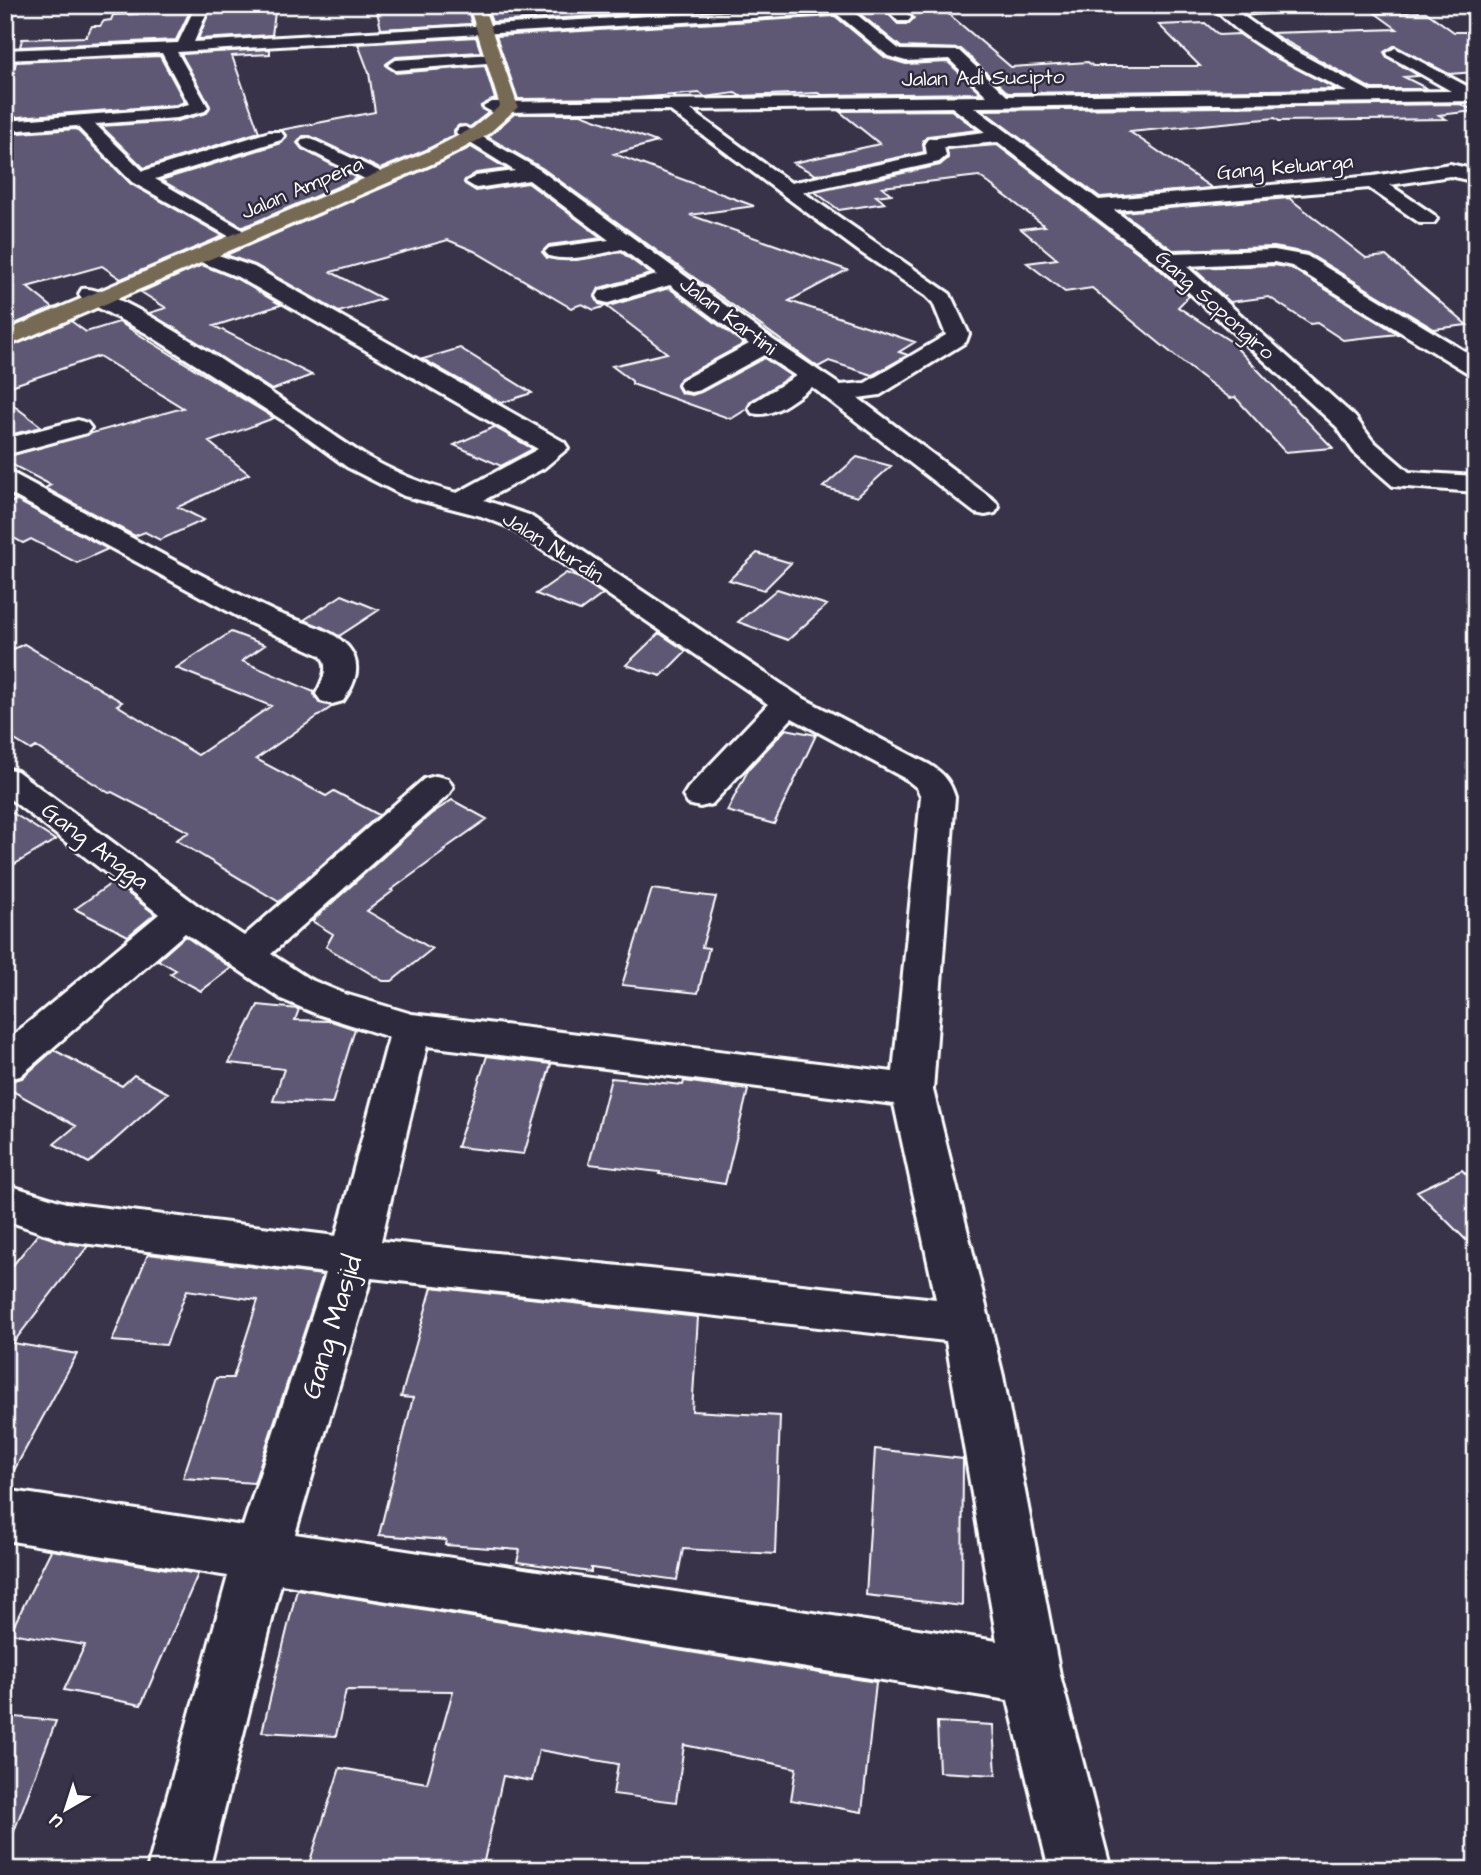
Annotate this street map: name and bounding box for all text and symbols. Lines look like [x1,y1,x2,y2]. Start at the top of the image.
street label: Jalan Adi Sucipto [901,62,1065,95]
street label: Gang Keluarga [1216,147,1355,189]
street label: Jalan Ampera [237,149,368,228]
street label: Gang Sopongiro [1148,243,1281,368]
street label: Jalan Kartini [673,270,783,362]
street label: Jalan Nurdin [497,504,609,590]
street label: Gang Angga [33,794,156,899]
street label: Gang Masjid [292,1250,373,1404]
north arrow [32,1773,102,1843]
text: U [43,1807,69,1835]

